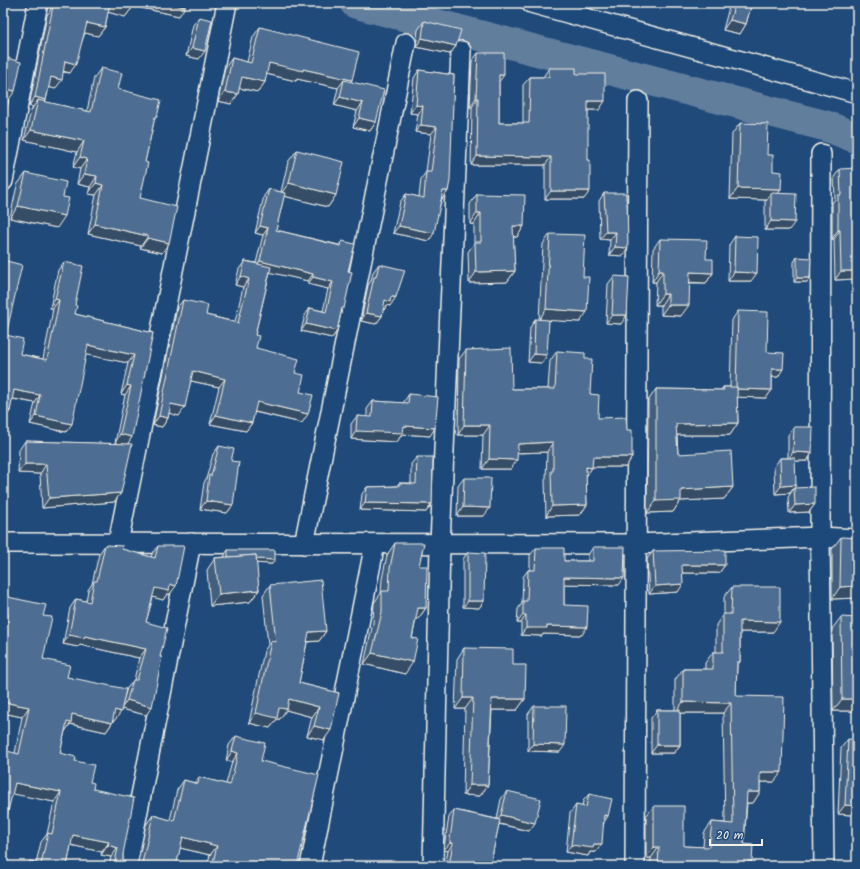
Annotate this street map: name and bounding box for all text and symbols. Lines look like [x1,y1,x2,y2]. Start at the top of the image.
scale bar [710,821,762,847]
text: 20 m [716,826,744,845]

